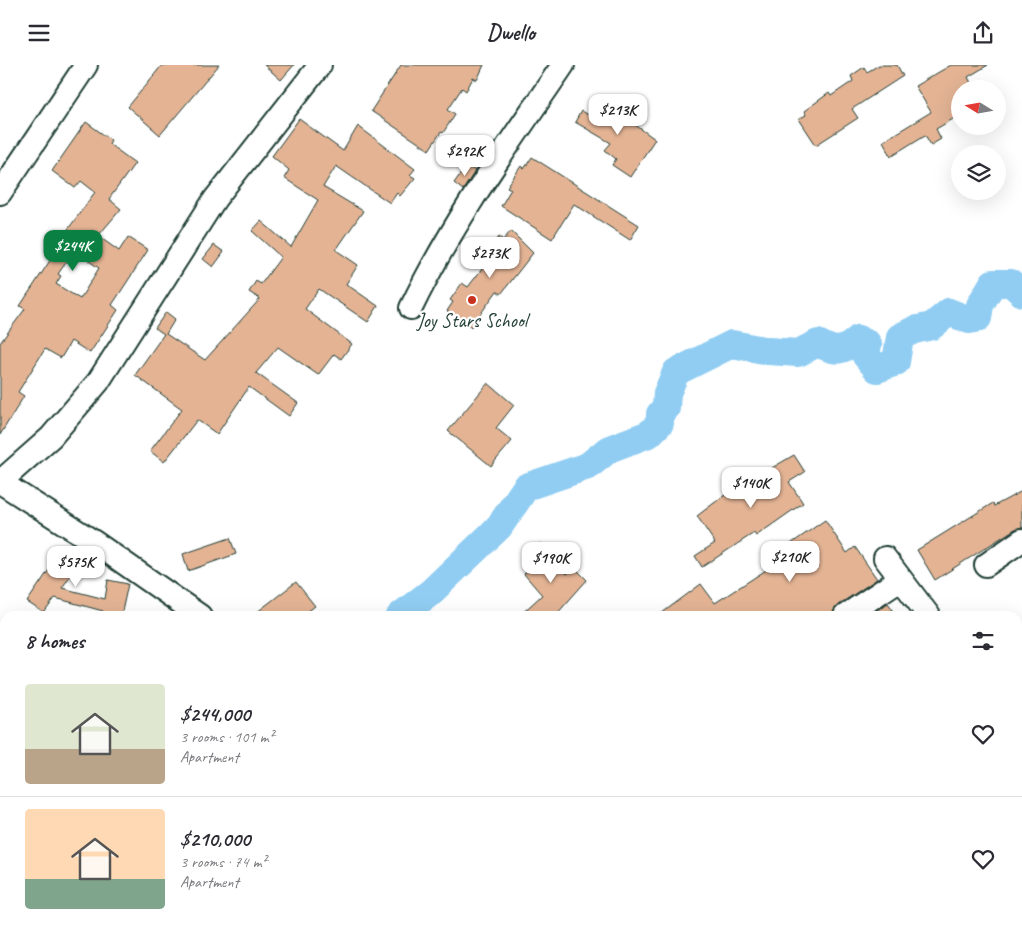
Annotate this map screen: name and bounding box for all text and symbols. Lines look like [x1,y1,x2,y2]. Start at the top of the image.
icon: menu [25,19,53,47]
text: Dwello [487,19,535,47]
icon: share [969,19,997,47]
north arrow [951,80,1006,135]
map controls [951,80,1006,200]
pin: $213K [583,93,653,136]
text: $213K [600,100,636,120]
pin: $292K [430,135,500,177]
text: $292K [447,141,483,161]
button: layers [951,145,1006,200]
pin: $244K [38,229,108,272]
text: $244K [55,236,91,256]
pin: $273K [455,237,525,279]
text: $273K [472,243,508,263]
marker: Joy Stars School [466,294,478,306]
place label: Joy Stars School [416,308,531,333]
pin: $140K [716,467,786,509]
text: $140K [733,473,769,493]
pin: $190K [516,541,586,584]
pin: $210K [755,541,825,583]
pin: $575K [41,545,111,588]
text: $210K [772,547,808,567]
text: $190K [533,548,569,568]
text: $575K [58,552,94,572]
icon: filters [969,627,997,655]
text: 8 homes [25,628,84,654]
text: $244,000 [180,701,250,727]
icon: home [65,704,125,764]
icon: heart [969,720,997,748]
text: 3 rooms · 101 m² [180,727,274,747]
text: Apartment [180,747,239,767]
text: $210,000 [180,826,250,852]
icon: home [65,829,125,889]
icon: heart [969,845,997,873]
text: 3 rooms · 74 m² [180,852,266,872]
text: Apartment [180,872,239,892]

